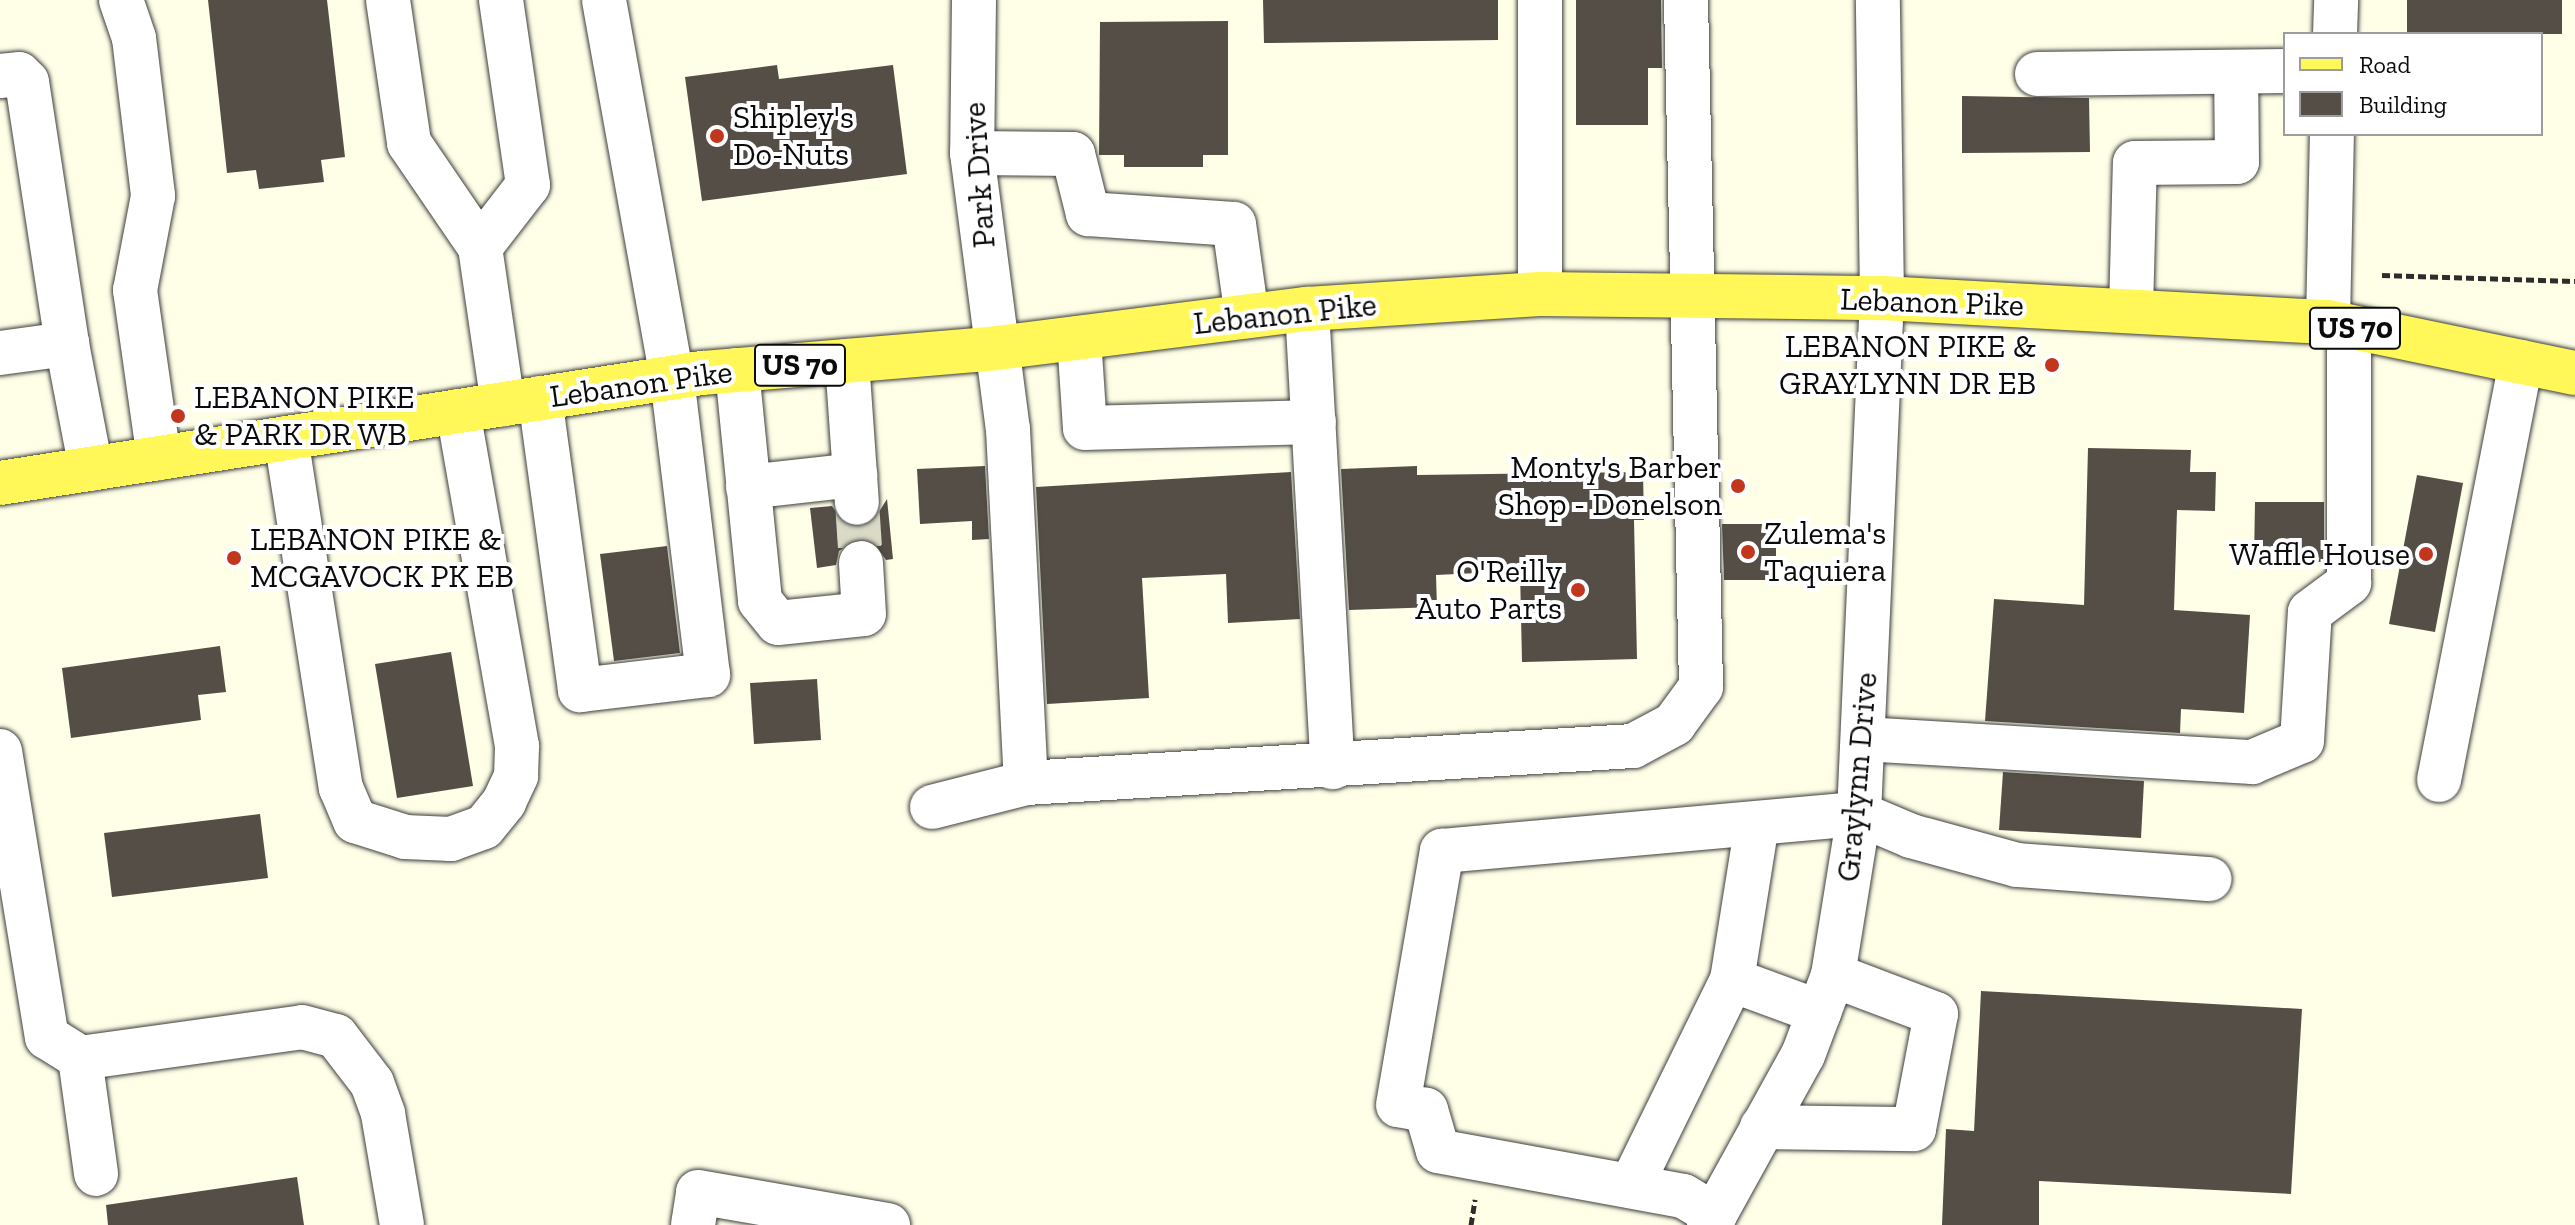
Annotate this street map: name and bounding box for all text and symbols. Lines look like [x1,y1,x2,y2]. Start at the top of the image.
legend [2283,32,2543,136]
text: Road [2359,50,2411,79]
text: Building [2359,90,2447,119]
place label: Shipley's Do-Nuts [733,99,854,174]
street label: Park Drive [955,101,1003,249]
marker: Shipley's Do-Nuts [708,127,726,145]
street label: Lebanon Pike [1839,280,2025,324]
street label: Lebanon Pike [1192,285,1378,343]
road number: US 70 [2307,302,2403,354]
place label: LEBANON PIKE & GRAYLYNN DR EB [1779,328,2036,403]
road number: US 70 [752,339,848,391]
street label: Lebanon Pike [547,352,735,416]
marker: LEBANON PIKE & GRAYLYNN DR EB [2043,356,2061,374]
place label: LEBANON PIKE & PARK DR WB [194,379,415,454]
marker: LEBANON PIKE & PARK DR WB [169,407,187,425]
place label: Monty's Barber Shop - Donelson [1498,449,1722,524]
marker: Monty's Barber Shop - Donelson [1729,477,1747,495]
place label: Zulema's Taquiera [1764,515,1886,590]
place label: LEBANON PIKE & MCGAVOCK PK EB [250,521,515,596]
place label: Waffle House [2229,535,2410,573]
marker: Zulema's Taquiera [1739,543,1757,561]
marker: Waffle House [2417,545,2435,563]
marker: LEBANON PIKE & MCGAVOCK PK EB [225,549,243,567]
place label: O'Reilly Auto Parts [1415,553,1562,628]
marker: O'Reilly Auto Parts [1569,581,1587,599]
street label: Graylynn Drive [1829,671,1885,883]

